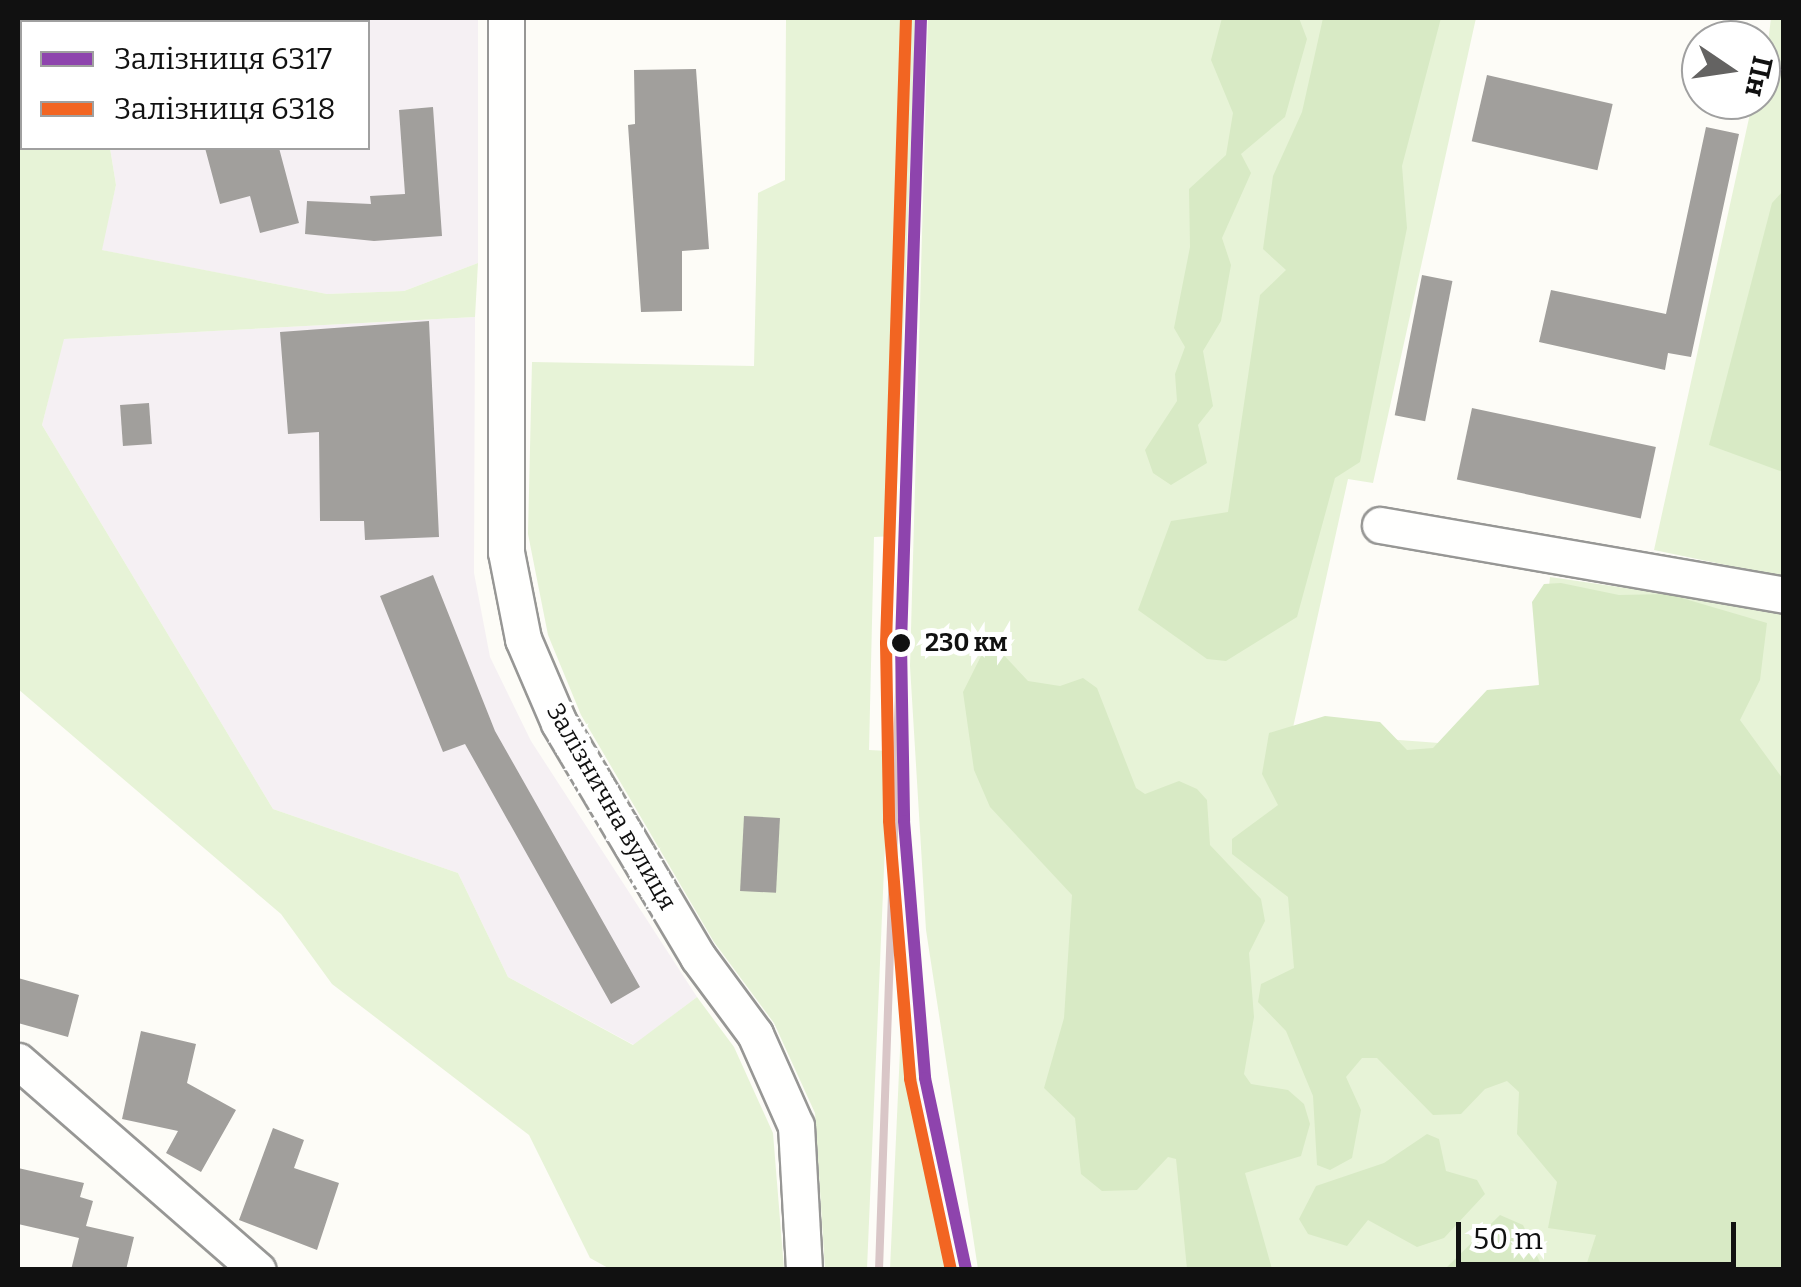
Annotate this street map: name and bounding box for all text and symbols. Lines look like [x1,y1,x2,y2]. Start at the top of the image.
legend [20,20,370,150]
north arrow [1681,20,1781,120]
text: Залізниця 6317 [114,41,332,77]
text: Пн [1738,53,1779,100]
text: Залізниця 6318 [114,91,335,127]
marker: 230 км [886,628,916,658]
place label: 230 км [925,628,1008,658]
street label: Залізнична вулиця [540,699,682,915]
scale bar [1461,1202,1741,1264]
text: 50 m [1473,1221,1543,1257]

